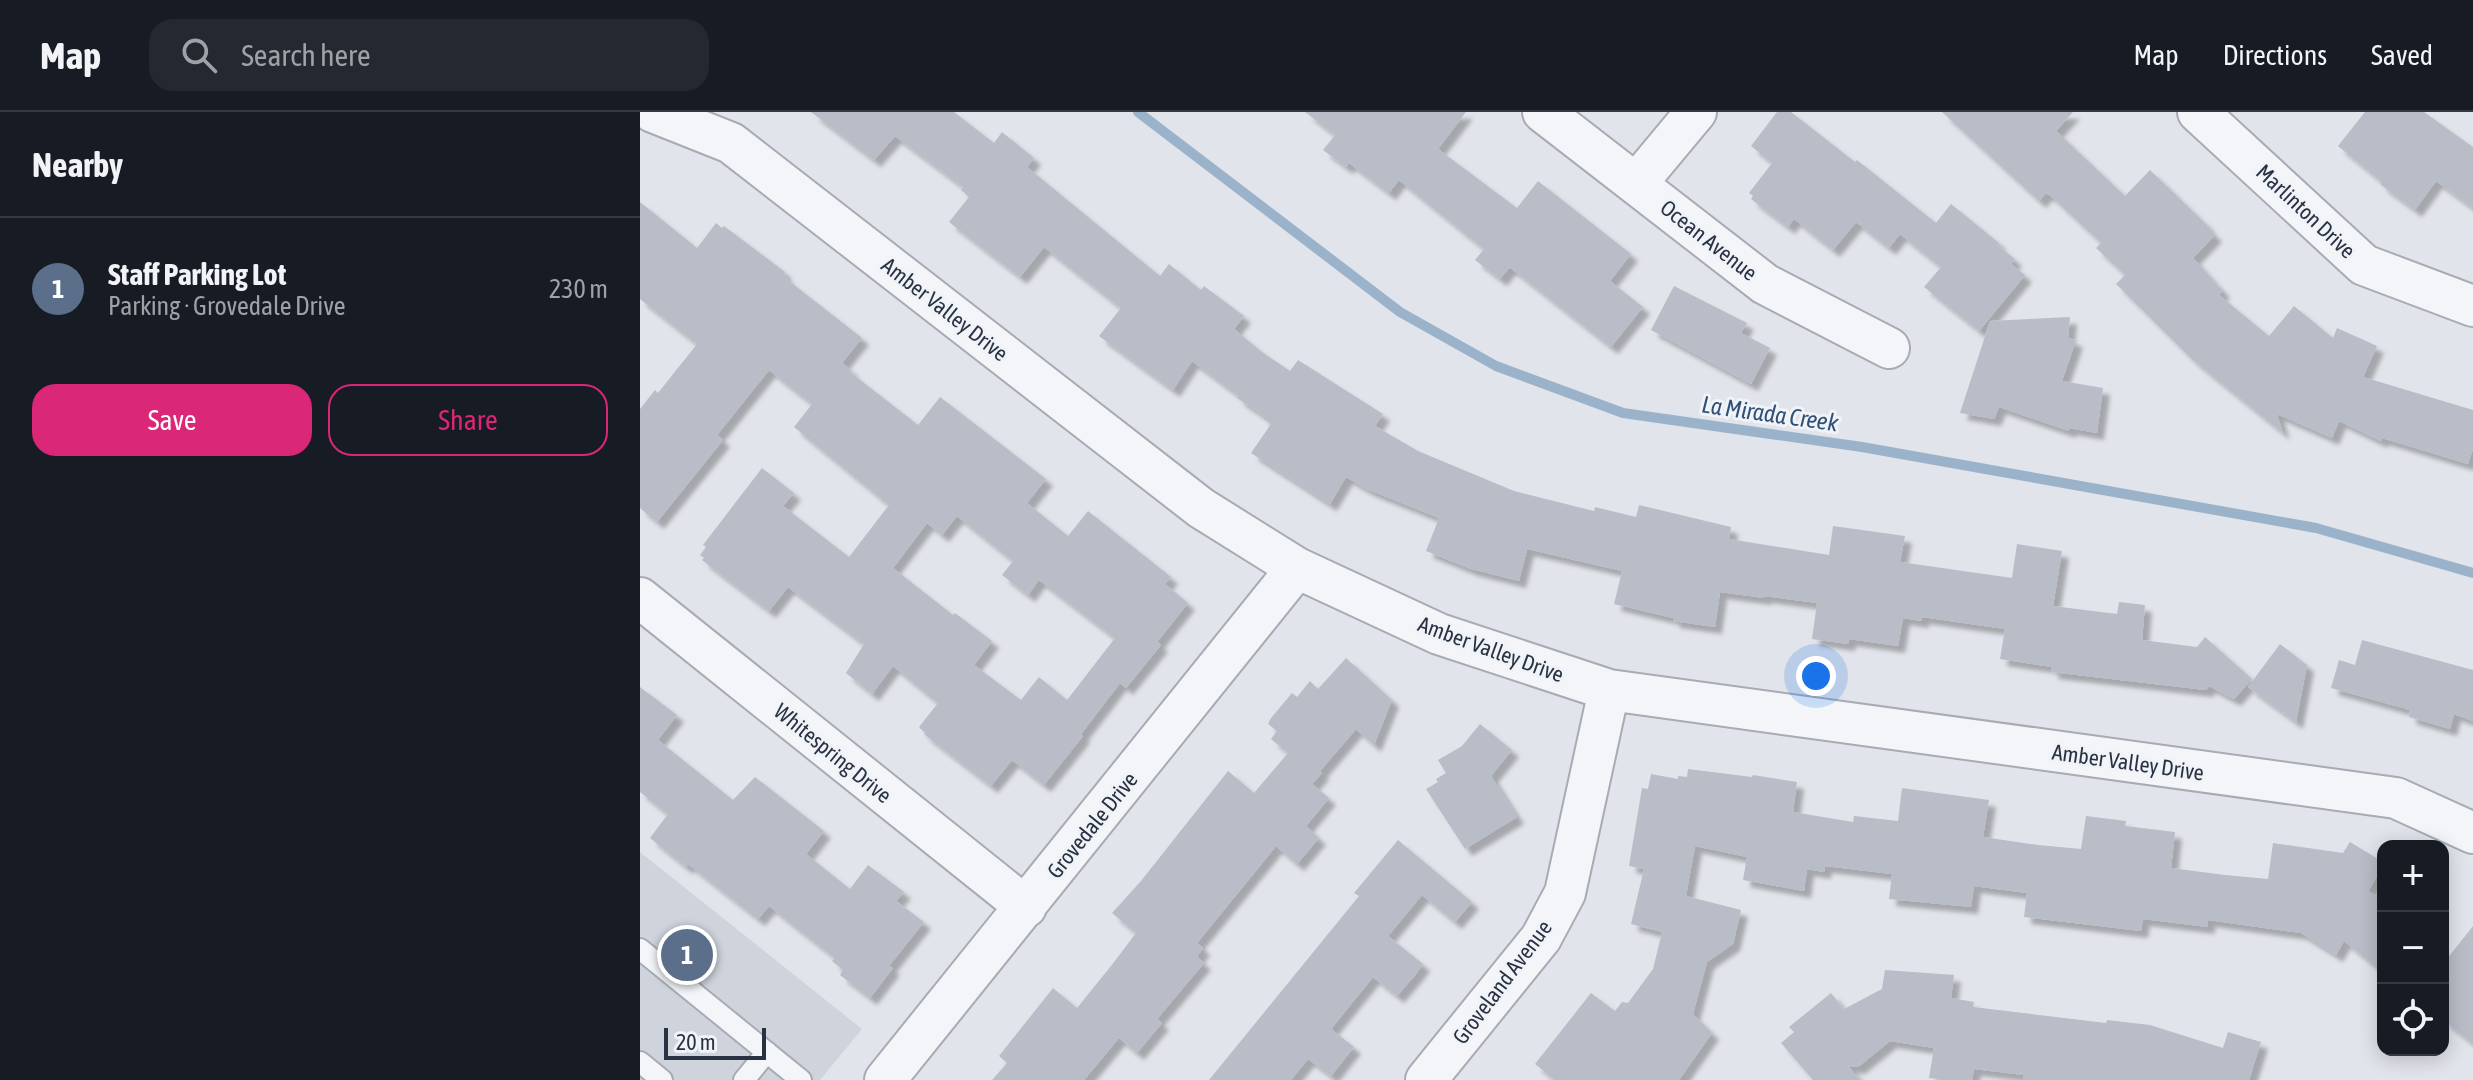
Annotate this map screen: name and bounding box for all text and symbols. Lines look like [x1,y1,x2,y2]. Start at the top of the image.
search box [149,19,709,91]
icon: search [177,33,221,77]
text: Map [40,34,101,77]
text: Search here [241,38,371,72]
text: Map [2134,39,2179,71]
text: Directions [2223,39,2327,71]
text: Saved [2371,39,2433,71]
text: Nearby [32,145,123,184]
street label: Marlinton Drive [2251,159,2361,263]
street label: Ocean Avenue [1655,194,1763,286]
street label: Amber Valley Drive [877,252,1013,366]
text: Staff Parking Lot [108,257,286,291]
text: 1 [52,274,64,304]
text: 230 m [549,274,608,304]
text: Parking · Grovedale Drive [108,291,346,321]
button: Save [32,384,312,456]
button: Share [328,384,608,456]
water label: La Mirada Creek [1700,391,1841,437]
street label: Amber Valley Drive [1415,611,1567,687]
your location [1796,656,1836,696]
street label: Whitespring Drive [769,698,897,808]
street label: Amber Valley Drive [2050,738,2206,786]
street label: Grovedale Drive [1041,767,1143,883]
map controls [2377,840,2449,1056]
button: + [2377,840,2449,912]
button: − [2377,912,2449,984]
street label: Groveland Avenue [1447,915,1557,1049]
pin: 1 [661,925,713,985]
button: locate [2377,984,2449,1056]
scale bar [664,1024,766,1060]
text: 20 m [676,1029,716,1055]

